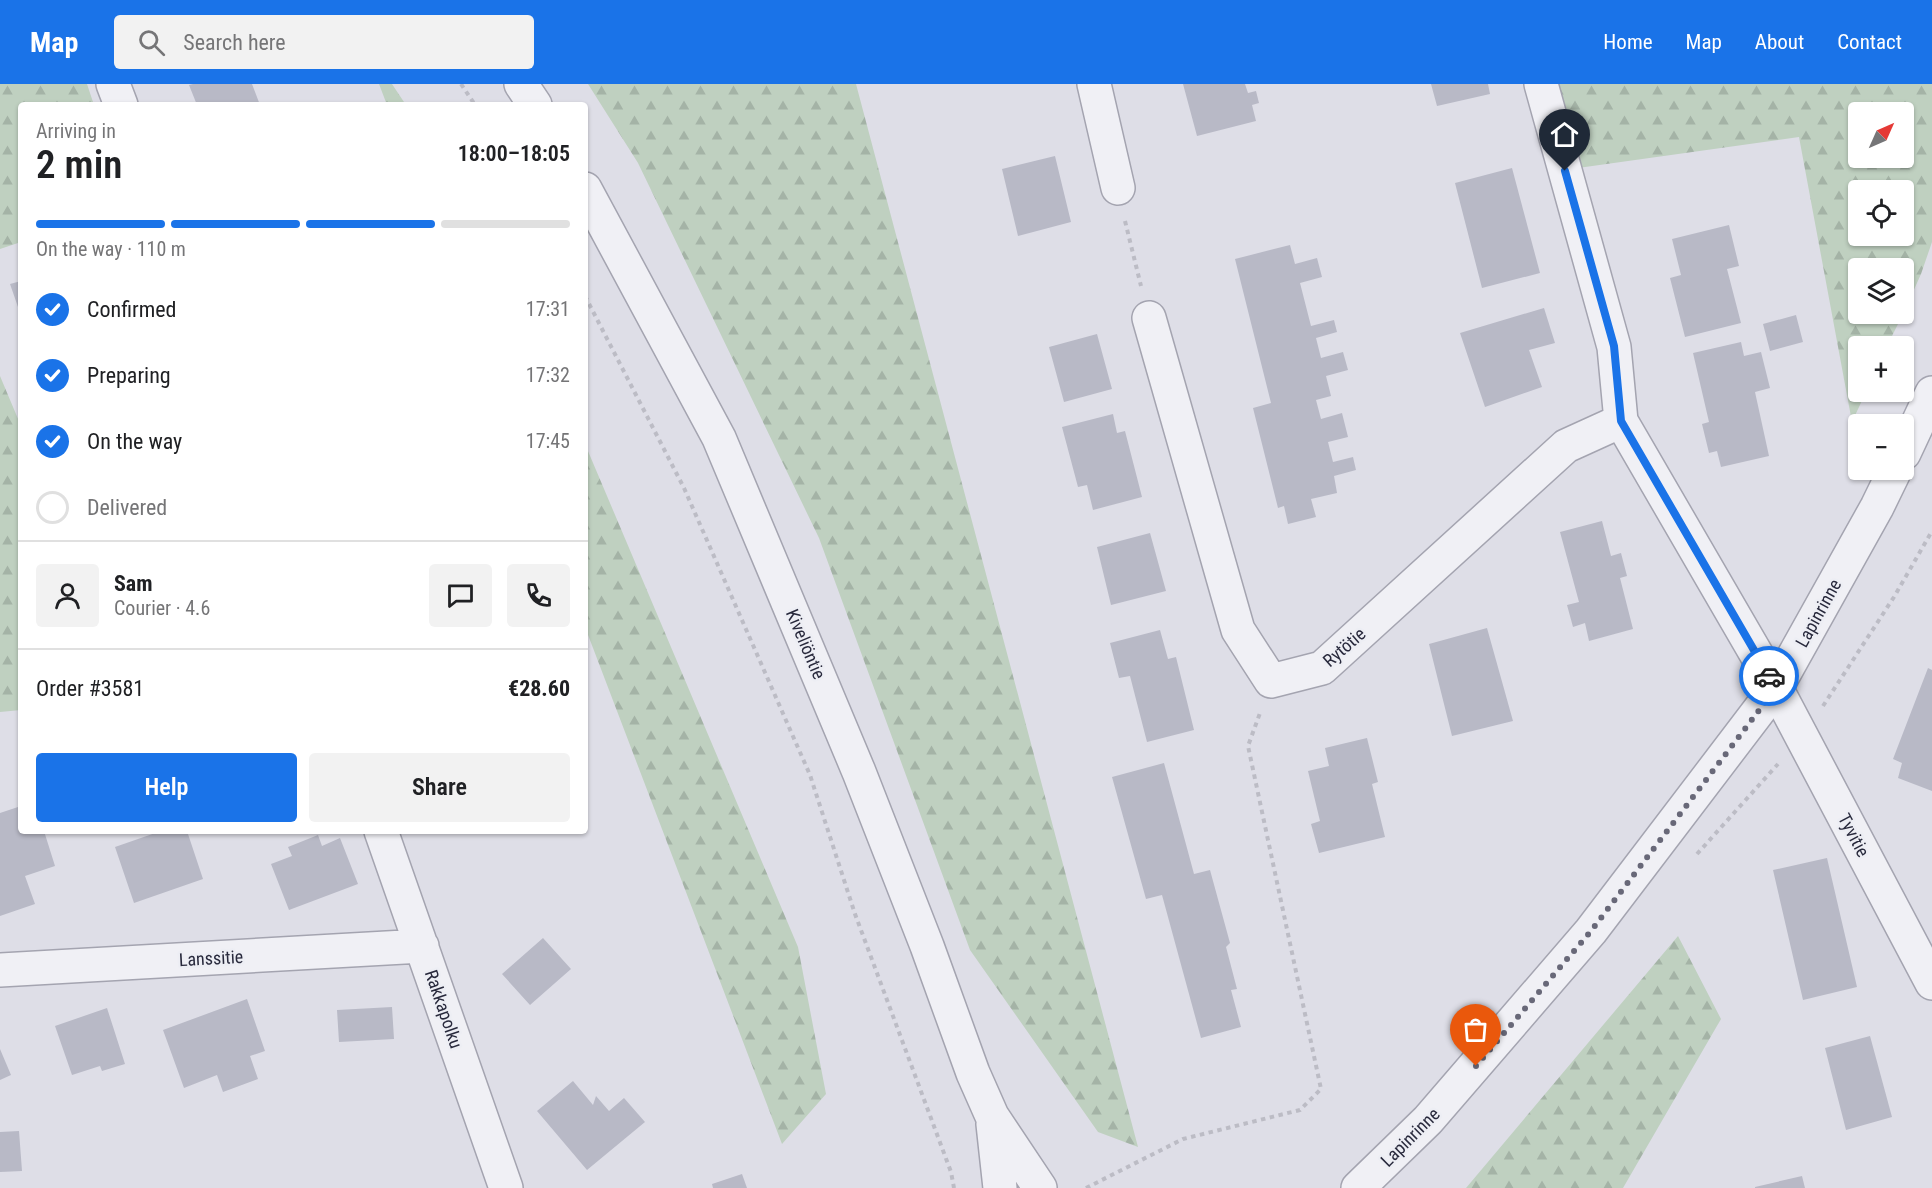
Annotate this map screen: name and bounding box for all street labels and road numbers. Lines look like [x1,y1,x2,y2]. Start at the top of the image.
street label: Lapinrinne [1791,575,1845,651]
street label: Kiveliöntie [782,606,830,682]
street label: Rytötie [1319,623,1369,671]
street label: Tyvitie [1834,810,1874,860]
street label: Lanssitie [178,946,244,970]
street label: Rakkapolku [421,967,467,1051]
street label: Lapinrinne [1376,1103,1444,1171]

